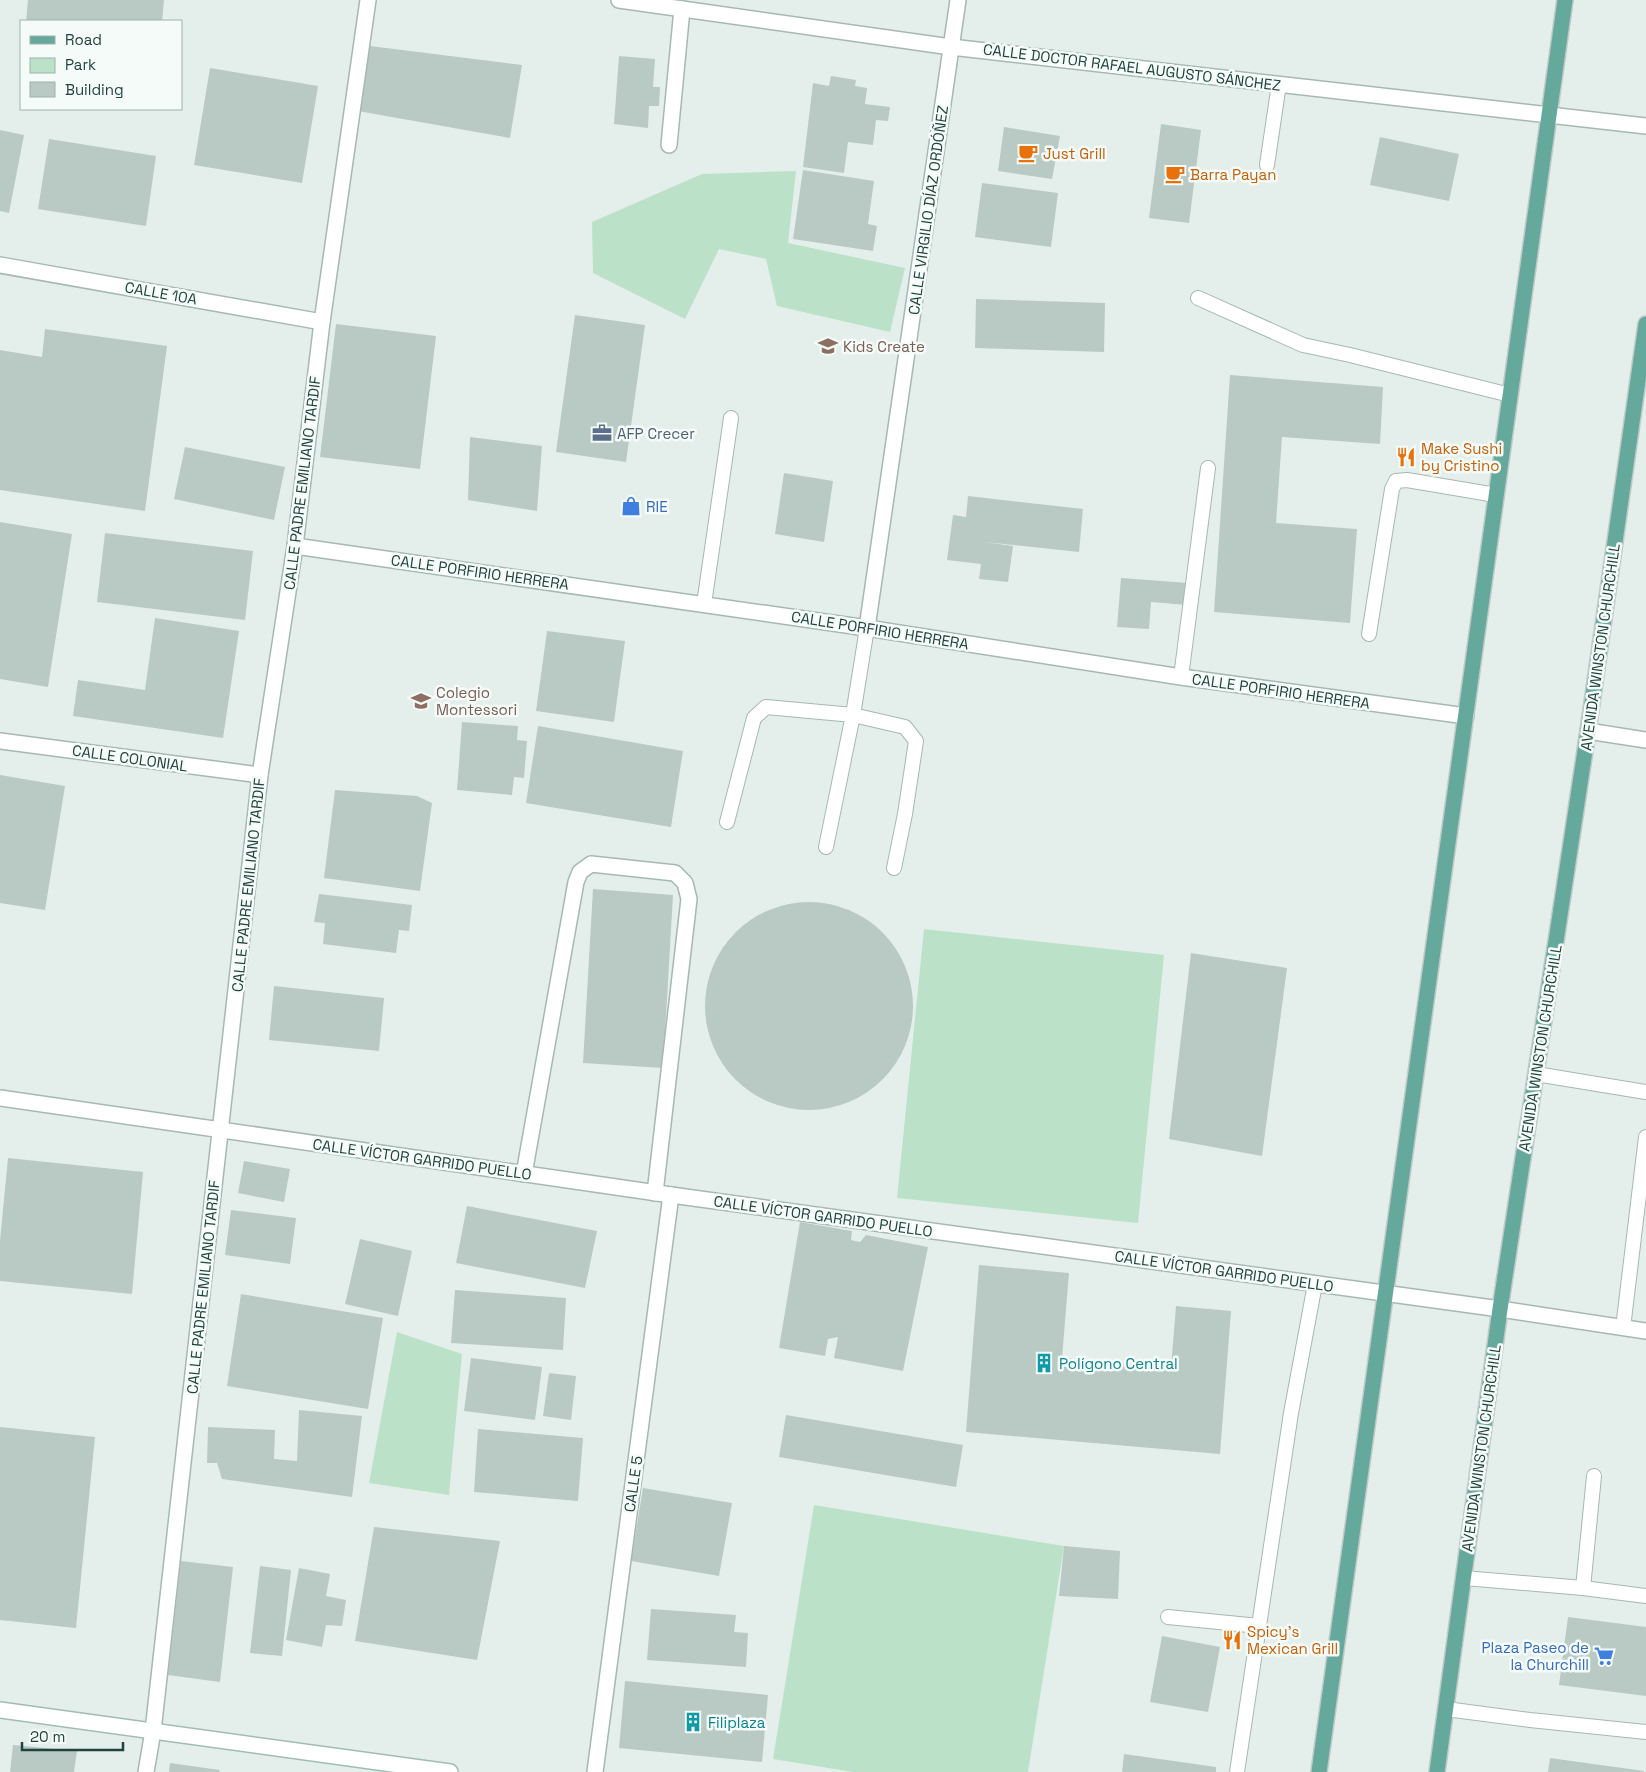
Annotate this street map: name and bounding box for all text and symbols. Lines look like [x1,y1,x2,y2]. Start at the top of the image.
legend [20,20,182,110]
text: Road [65,30,102,49]
street label: CALLE DOCTOR RAFAEL AUGUSTO SÁNCHEZ [982,39,1282,95]
text: Park [65,55,96,74]
text: Building [65,80,124,99]
street label: CALLE VIRGILIO DÍAZ ORDÓÑEZ [904,104,952,316]
cafe icon: Just Grill [1017,142,1039,164]
place label: Just Grill [1043,144,1106,163]
cafe icon: Barra Payan [1164,163,1186,185]
place label: Barra Payan [1190,165,1276,184]
street label: CALLE 10A [123,277,199,309]
school or university icon: Kids Create [817,335,839,357]
place label: Kids Create [843,337,925,356]
street label: CALLE PADRE EMILIANO TARDIF [279,375,325,591]
office icon: AFP Crecer [591,422,613,444]
place label: AFP Crecer [617,424,695,443]
place label: Make Sushi by Cristino [1421,439,1502,475]
restaurant icon: Make Sushi by Cristino [1395,446,1417,468]
shop icon: RIE [620,495,642,517]
place label: RIE [646,497,668,516]
street label: AVENIDA WINSTON CHURCHILL [1576,542,1624,752]
street label: CALLE PORFIRIO HERRERA [390,550,571,594]
street label: CALLE PORFIRIO HERRERA [790,607,971,654]
street label: CALLE PORFIRIO HERRERA [1191,669,1372,713]
place label: Colegio Montessori [436,683,517,719]
school or university icon: Colegio Montessori [410,690,432,712]
street label: CALLE COLONIAL [71,740,189,776]
street label: CALLE PADRE EMILIANO TARDIF [227,777,269,993]
street label: AVENIDA WINSTON CHURCHILL [1514,943,1566,1153]
street label: CALLE VÍCTOR GARRIDO PUELLO [311,1134,533,1184]
street label: CALLE PADRE EMILIANO TARDIF [182,1179,224,1395]
street label: CALLE VÍCTOR GARRIDO PUELLO [712,1191,934,1241]
street label: CALLE VÍCTOR GARRIDO PUELLO [1113,1246,1335,1296]
street label: AVENIDA WINSTON CHURCHILL [1457,1343,1505,1553]
building icon: Polígono Central [1033,1352,1055,1374]
place label: Polígono Central [1059,1354,1178,1373]
street label: CALLE 5 [620,1455,646,1513]
place label: Spicy's Mexican Grill [1247,1622,1338,1658]
restaurant icon: Spicy's Mexican Grill [1221,1629,1243,1651]
place label: Plaza Paseo de la Churchill [1482,1638,1589,1674]
supermarket icon: Plaza Paseo de la Churchill [1593,1645,1615,1667]
building icon: Filiplaza [682,1711,704,1733]
place label: Filiplaza [708,1713,766,1732]
scale bar [22,1720,124,1752]
text: 20 m [30,1727,65,1746]

